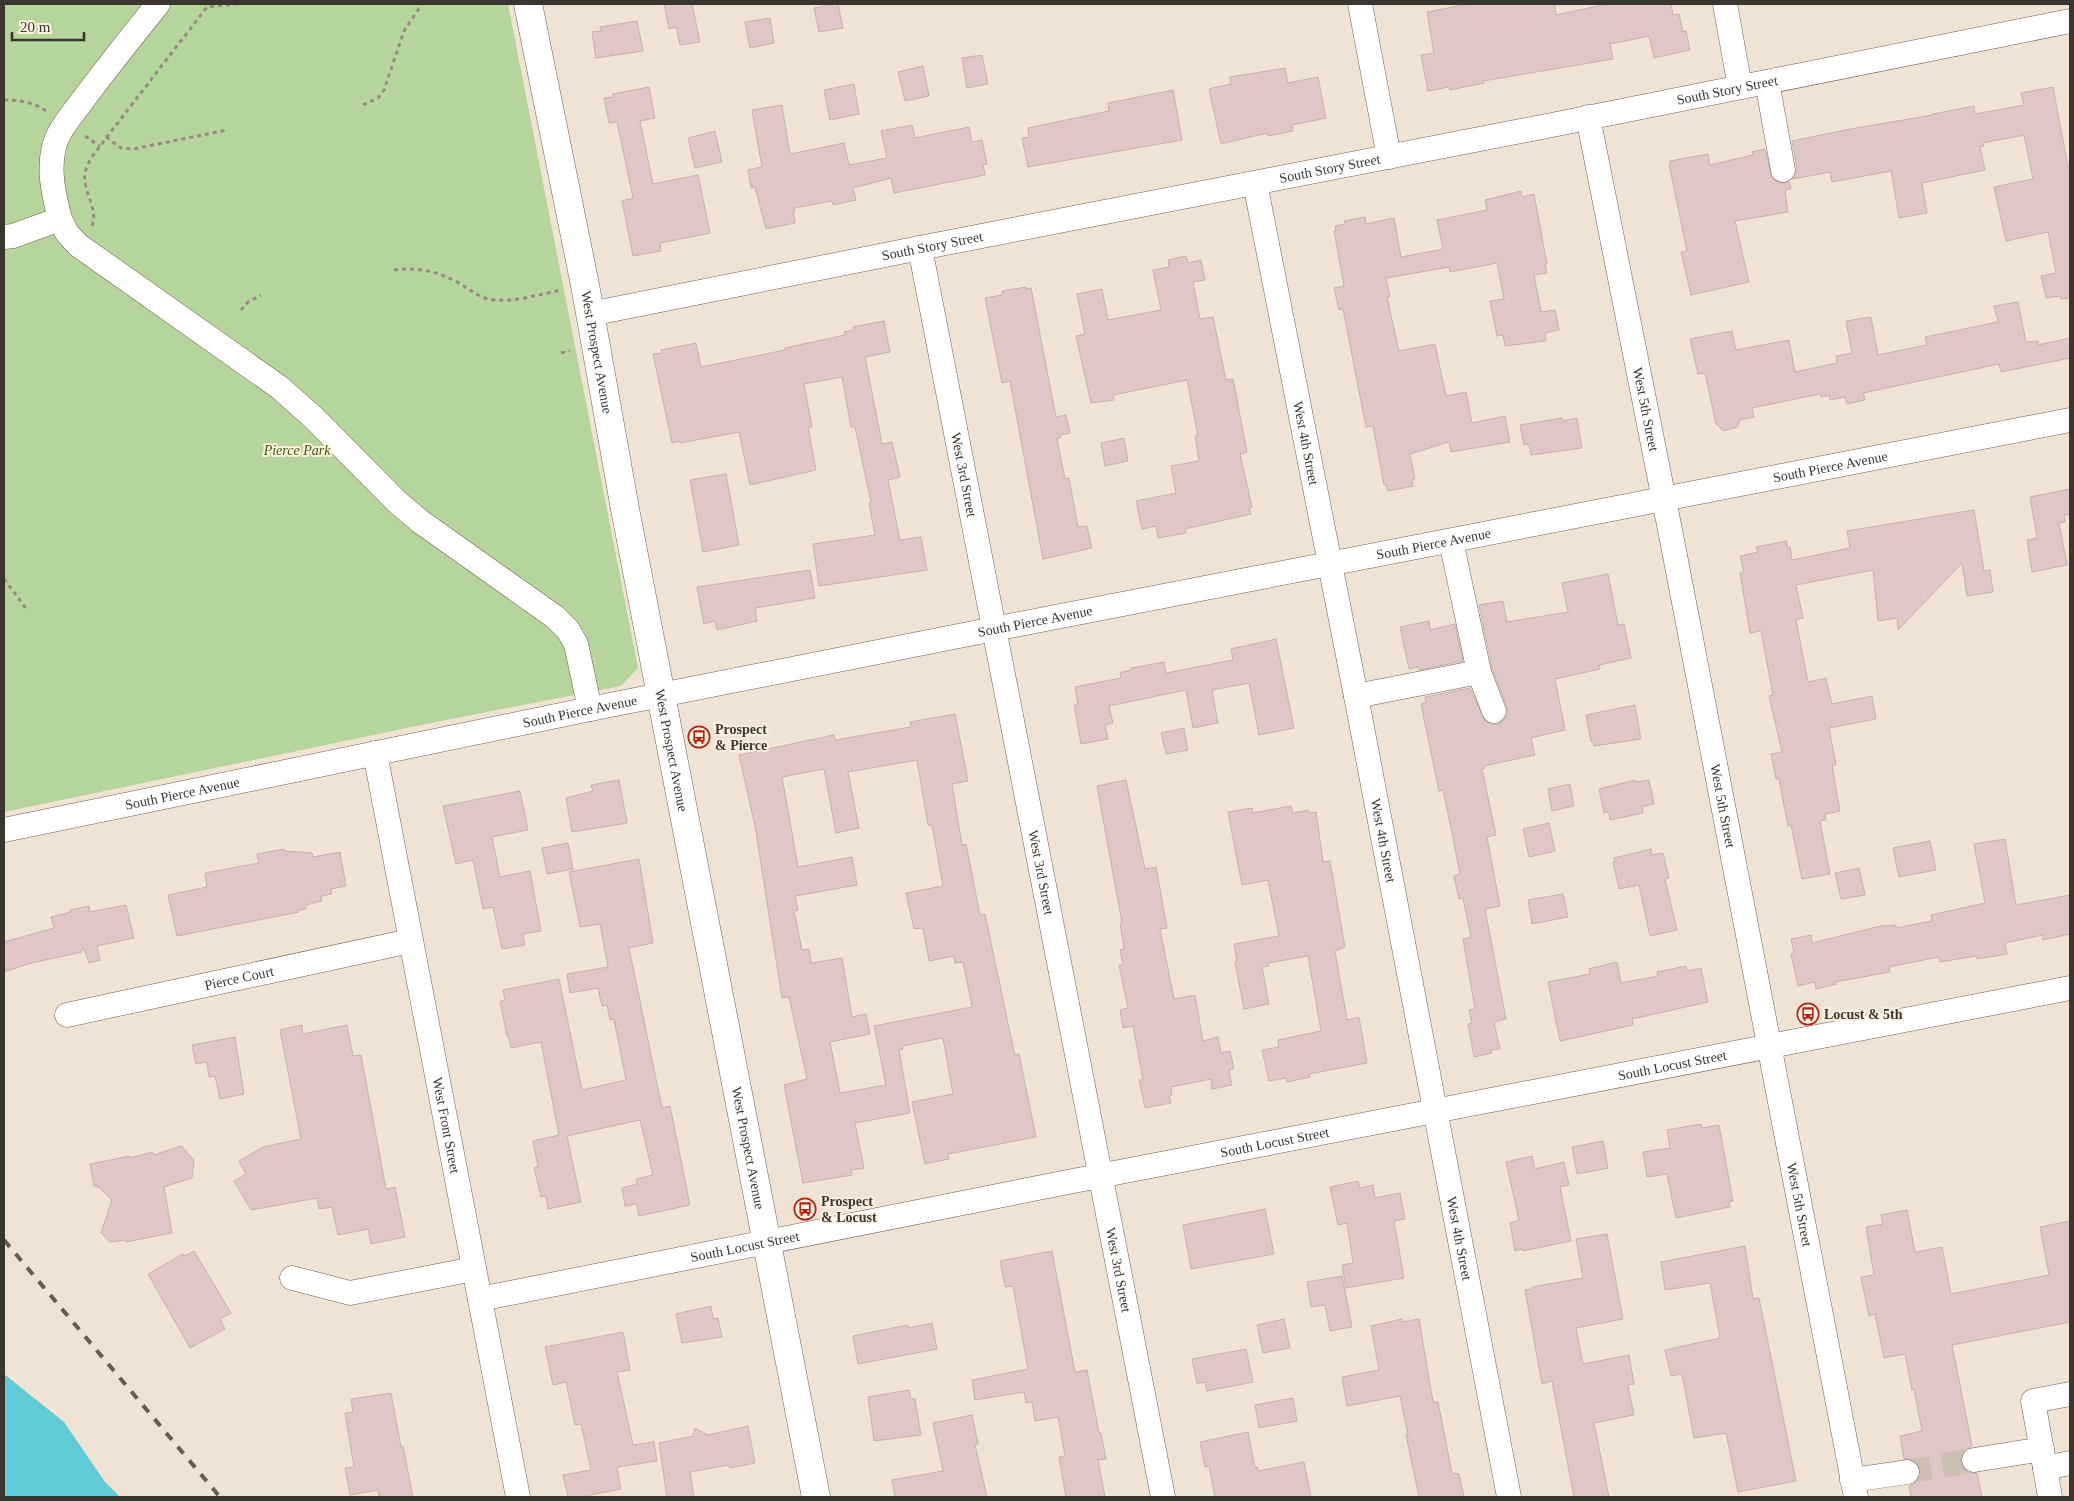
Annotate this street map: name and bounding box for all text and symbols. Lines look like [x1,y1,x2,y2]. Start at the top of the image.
scale bar [12,10,85,42]
text: 20 m [20,19,51,35]
street label: South Story Street [1675,73,1779,108]
street label: South Story Street [1278,152,1382,186]
street label: South Story Street [880,229,984,263]
street label: West Prospect Avenue [578,290,615,415]
street label: West 5th Street [1630,366,1661,453]
street label: West 4th Street [1290,400,1321,486]
street label: West 3rd Street [948,431,979,519]
park label: Pierce Park [263,443,331,458]
street label: South Pierce Avenue [1772,449,1889,486]
street label: South Pierce Avenue [1375,526,1492,563]
street label: South Pierce Avenue [977,603,1094,640]
street label: West Prospect Avenue [652,688,690,813]
street label: South Pierce Avenue [521,693,639,731]
place label: Prospect & Pierce [715,722,767,753]
bus stop icon: Prospect & Pierce [687,725,711,749]
street label: West 5th Street [1707,763,1738,849]
street label: South Pierce Avenue [124,775,241,813]
street label: West 4th Street [1368,797,1399,884]
street label: West 3rd Street [1025,829,1057,916]
street label: Pierce Court [203,964,275,993]
bus stop icon: Locust & 5th [1796,1002,1820,1026]
place label: Locust & 5th [1824,1007,1903,1022]
street label: South Locust Street [1617,1048,1728,1083]
street label: West Front Street [429,1076,463,1175]
street label: West Prospect Avenue [729,1085,767,1211]
street label: South Locust Street [1219,1125,1331,1160]
street label: West 5th Street [1784,1161,1815,1248]
place label: Prospect & Locust [821,1194,877,1225]
street label: West 4th Street [1444,1195,1474,1282]
bus stop icon: Prospect & Locust [793,1197,817,1221]
street label: West 3rd Street [1103,1226,1134,1314]
street label: South Locust Street [689,1229,801,1265]

